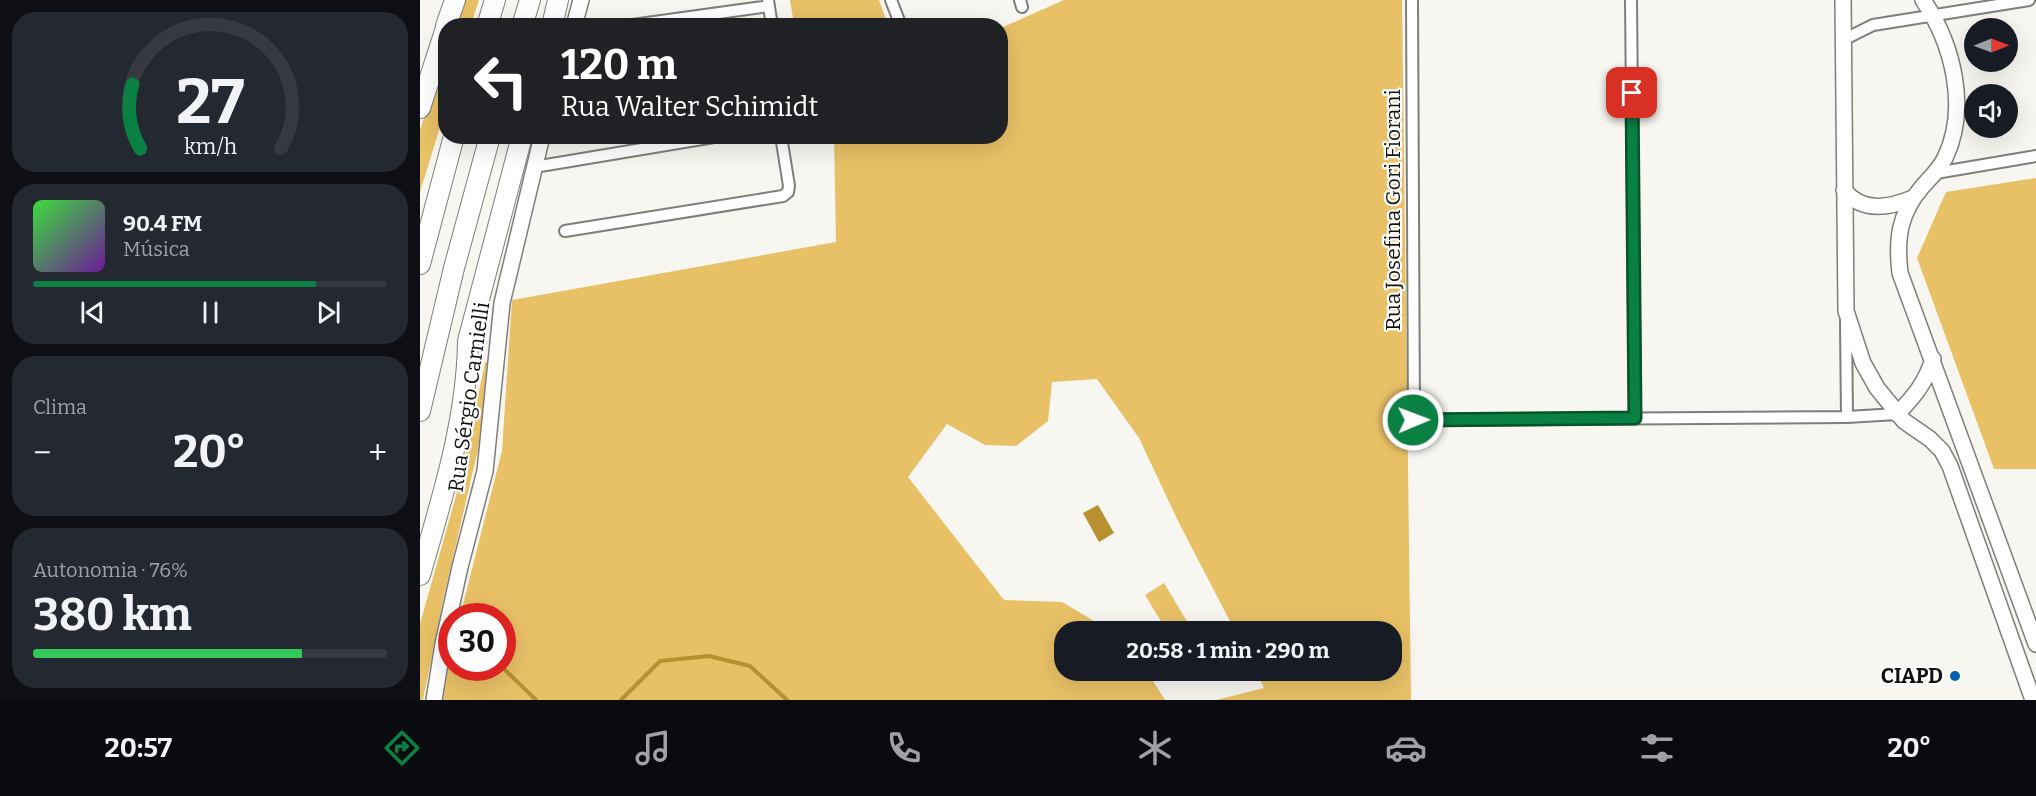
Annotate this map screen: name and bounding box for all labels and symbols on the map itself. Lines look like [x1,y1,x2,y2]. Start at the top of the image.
north arrow [1964,18,2018,72]
pin [1606,67,1657,118]
street label: Rua Josefina Gori Fiorani [1380,89,1406,331]
street label: Rua Sérgio Carnielli [443,300,495,494]
position arrow [1381,388,1445,452]
speed limit sign: 30 [438,603,516,681]
place label: CIAPD [1881,663,1943,689]
marker: CIAPD [1948,669,1962,683]

